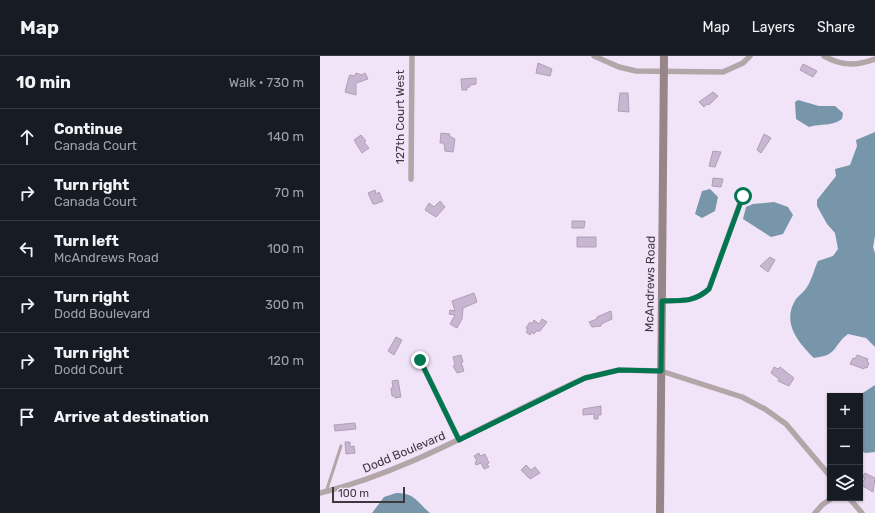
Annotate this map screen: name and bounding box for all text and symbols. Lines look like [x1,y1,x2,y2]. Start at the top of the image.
text: Map [20,16,59,39]
text: Map [703,19,730,36]
text: Layers [752,19,795,36]
text: Share [817,19,855,36]
street label: 127th Court West [393,70,407,164]
text: 10 min [16,72,71,92]
text: Walk · 730 m [229,75,304,90]
text: Continue [54,120,123,138]
icon: ahead [16,126,38,148]
text: 140 m [267,129,304,144]
text: Canada Court [54,138,137,153]
text: Turn right [54,176,129,194]
icon: right [16,182,38,204]
text: 70 m [274,185,304,200]
route start [734,187,752,205]
text: Canada Court [54,194,137,209]
text: Turn left [54,232,119,250]
street label: McAndrews Road [642,236,658,332]
icon: left [16,238,38,260]
text: 100 m [267,241,304,256]
text: McAndrews Road [54,250,159,265]
text: Turn right [54,288,129,306]
icon: right [16,294,38,316]
text: 300 m [265,297,304,312]
text: Dodd Boulevard [54,306,150,321]
text: Turn right [54,344,129,362]
icon: right [16,350,38,372]
route end [411,351,429,369]
text: 120 m [268,353,304,368]
text: Dodd Court [54,362,123,377]
map controls [827,393,863,501]
button: + [827,393,863,429]
icon: arrive [16,406,38,428]
text: Arrive at destination [54,408,209,426]
street label: Dodd Boulevard [361,428,447,476]
button: − [827,429,863,465]
button: layers [827,465,863,501]
scale bar [332,485,405,504]
text: 100 m [338,487,369,500]

